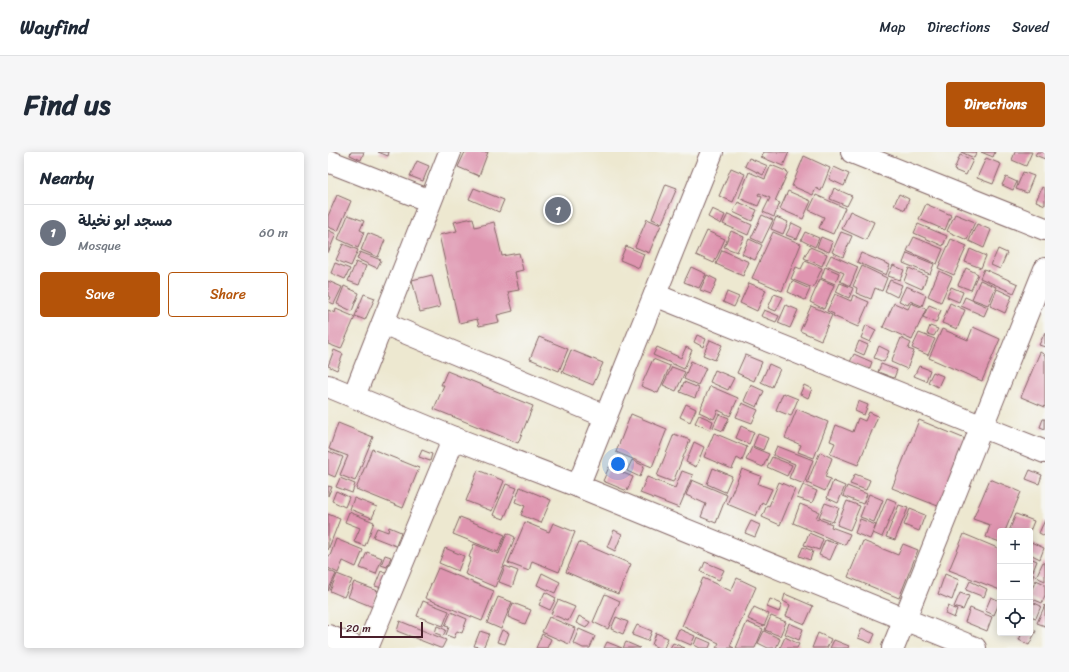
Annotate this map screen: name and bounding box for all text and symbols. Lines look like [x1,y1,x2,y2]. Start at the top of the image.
text: Wayfind [20,11,88,44]
text: Map [879,15,905,40]
text: Directions [927,15,990,40]
text: Saved [1012,15,1049,40]
text: Find us [24,80,111,129]
button: Directions [946,82,1045,127]
text: Nearby [40,163,94,193]
pin: 1 [545,195,571,225]
text: مسجد ابو نخيلة [78,208,172,234]
text: 1 [50,221,56,244]
text: 60 m [259,221,288,244]
text: Mosque [78,234,121,257]
button: Save [40,272,160,317]
button: Share [168,272,288,317]
your location [608,454,628,474]
map controls [997,528,1033,636]
button: + [997,528,1033,564]
button: − [997,564,1033,600]
button: locate [997,600,1033,636]
text: 20 m [346,619,371,638]
scale bar [340,620,423,639]

